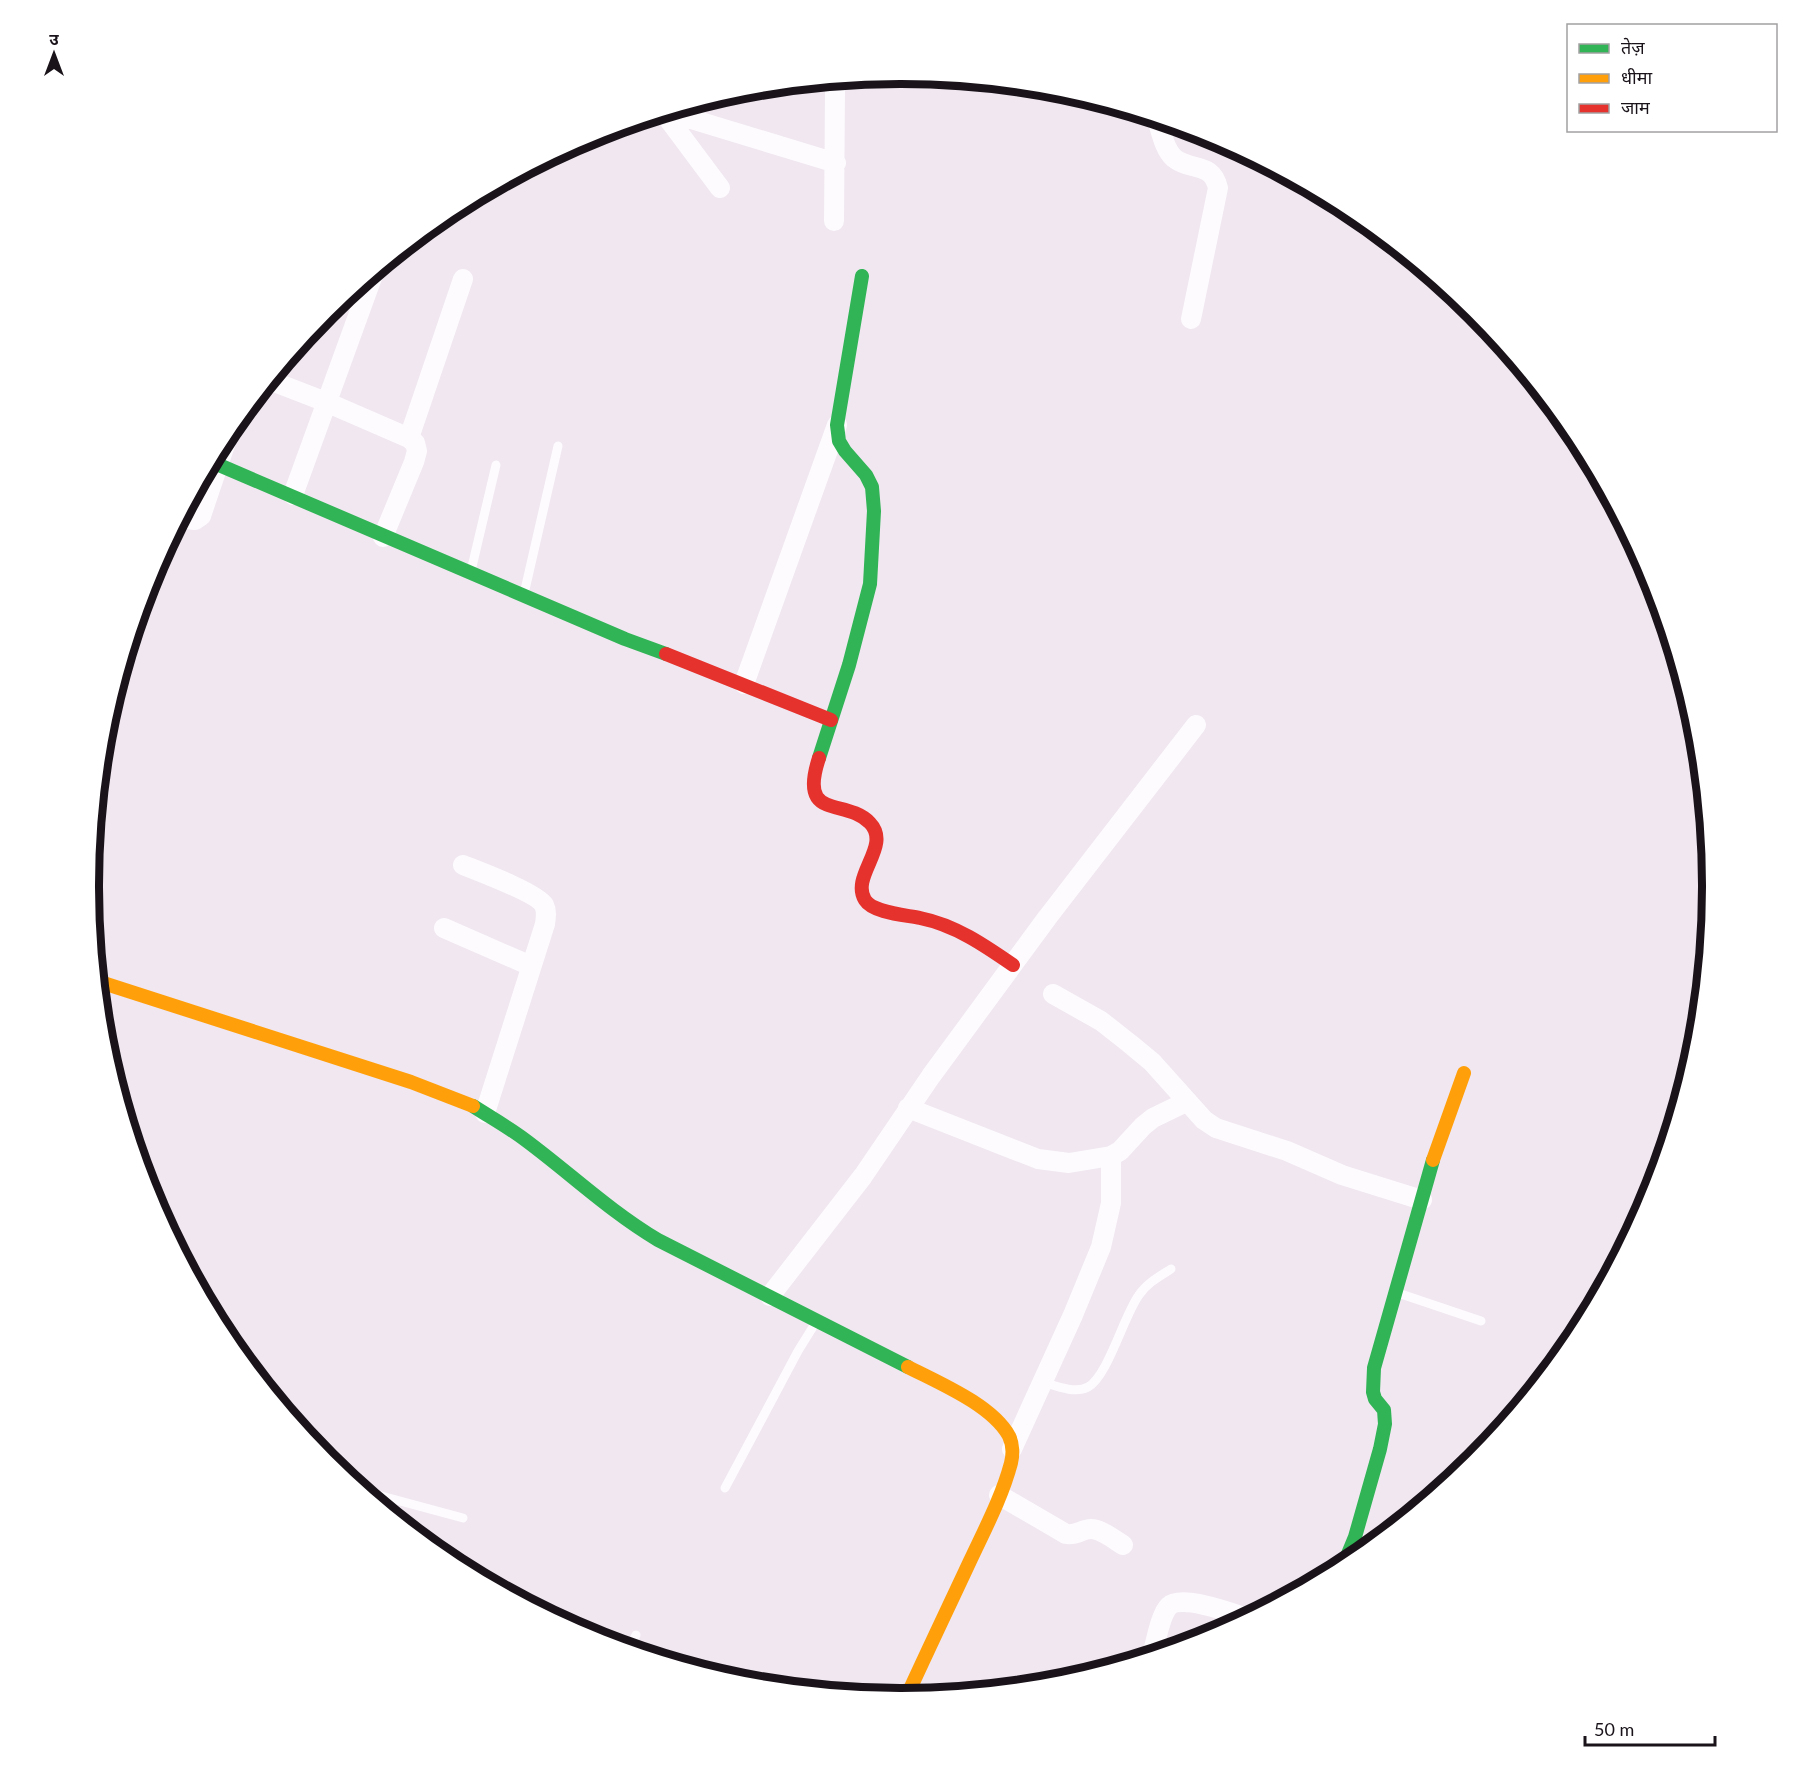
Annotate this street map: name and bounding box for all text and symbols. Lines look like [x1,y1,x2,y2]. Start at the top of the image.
north arrow [24,24,84,84]
legend [1567,24,1777,132]
text: उ [49,29,59,48]
text: तेज़ [1621,36,1645,58]
text: धीमा [1621,66,1652,88]
text: जाम [1621,96,1651,118]
scale bar [1585,1709,1716,1747]
text: 50 m [1594,1718,1634,1740]

